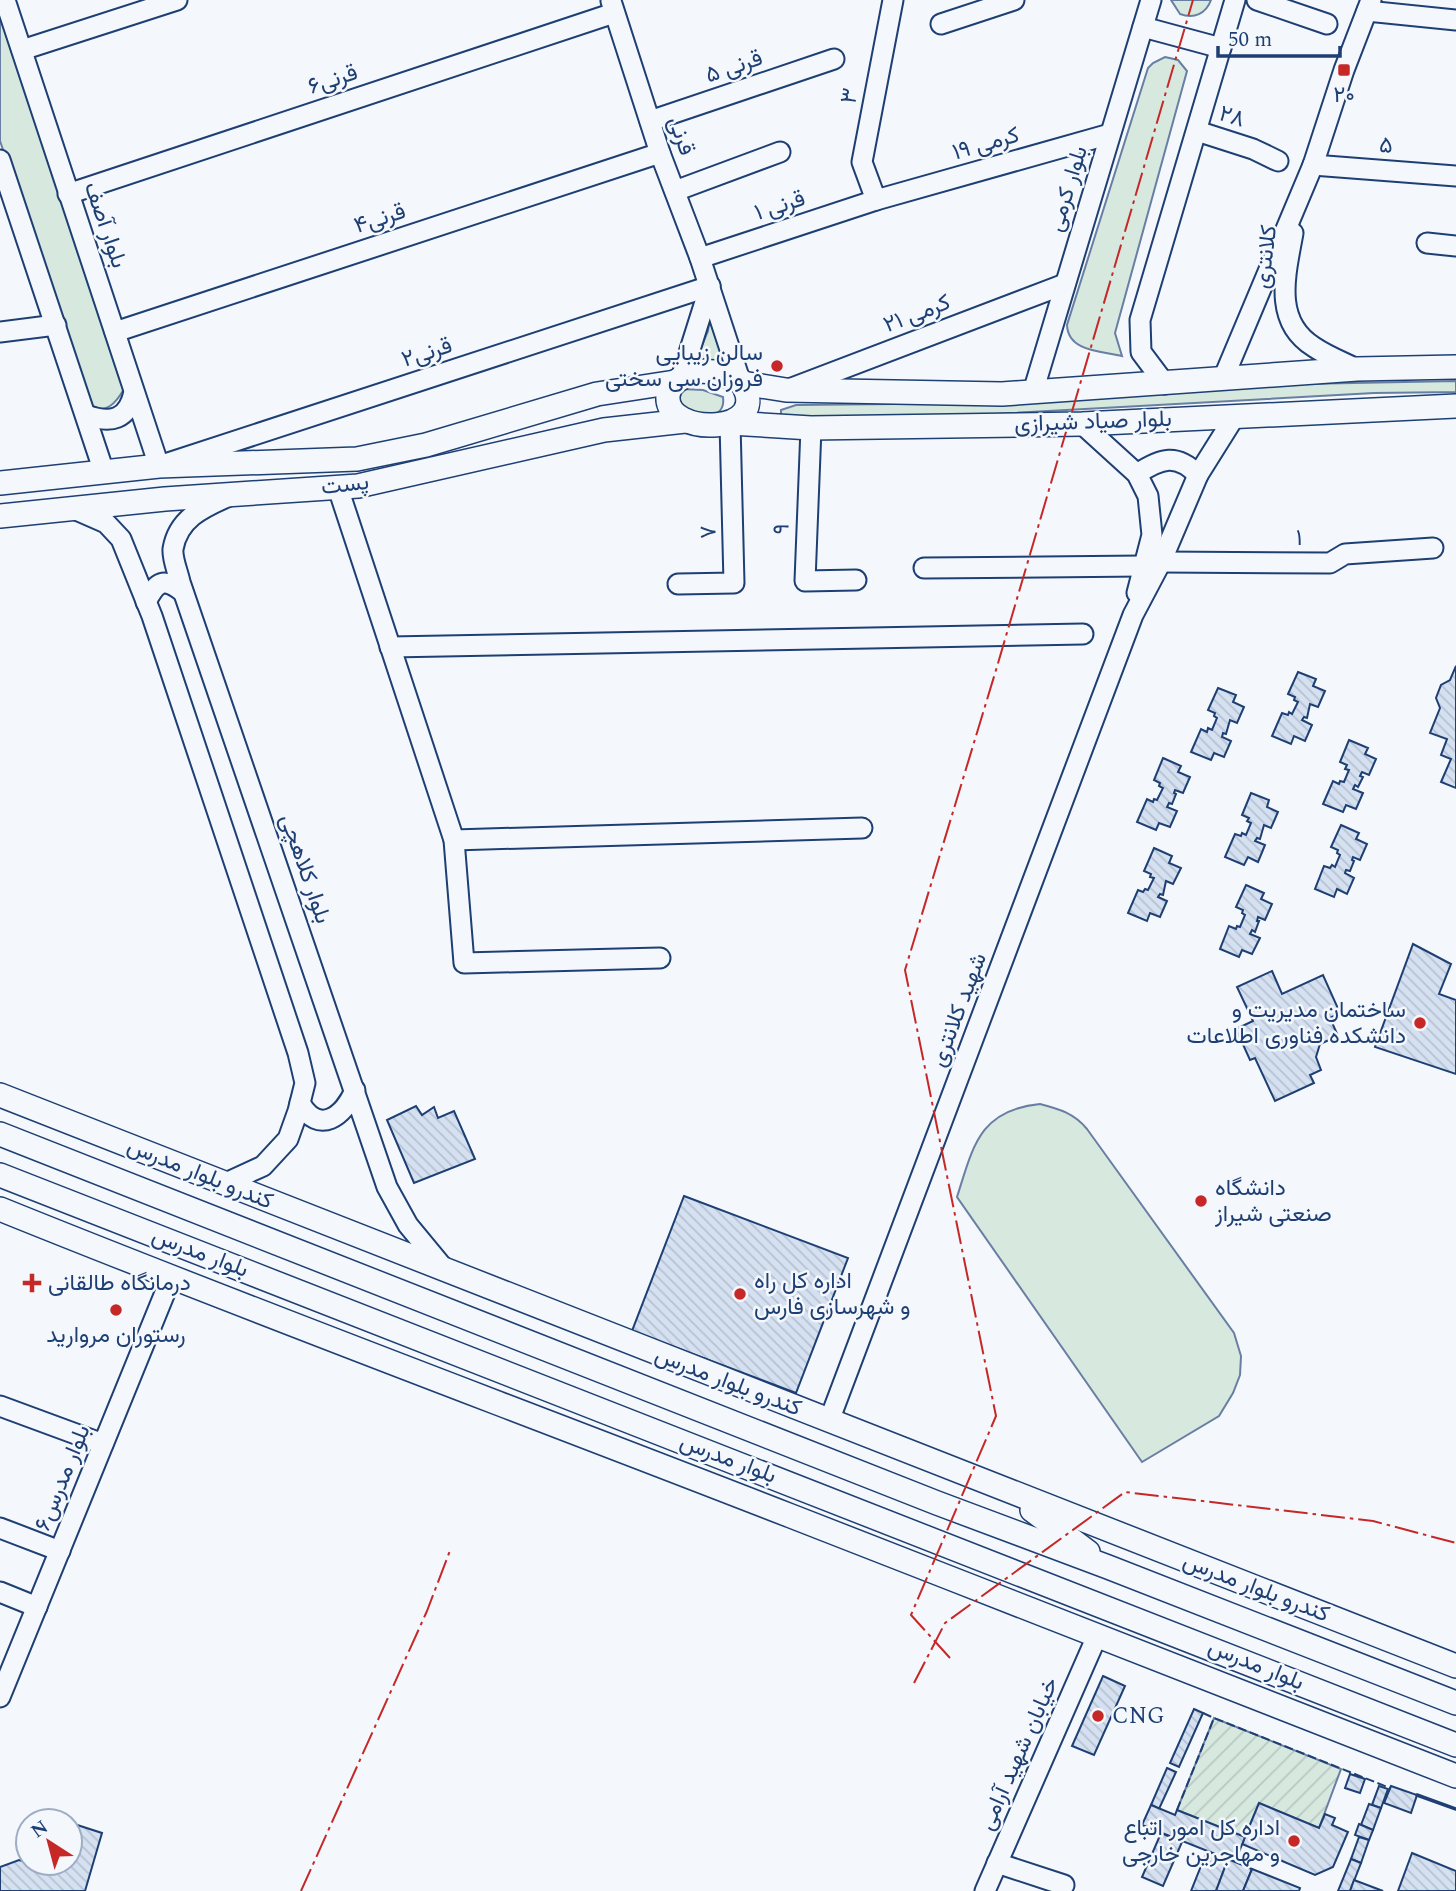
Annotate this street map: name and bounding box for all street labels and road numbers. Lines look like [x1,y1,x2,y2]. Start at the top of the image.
street label: قرنی ۵ [701,41,767,93]
street label: قرنی۶ [304,56,362,104]
street label: ۳ [831,85,869,107]
street label: ۲۸ [1215,97,1249,137]
street label: قرنی [658,112,704,160]
street label: کرمی ۱۹ [948,118,1024,170]
street label: ۵ [1378,128,1394,164]
street label: بلوار کرمی [1038,142,1098,236]
street label: بلوار آصف [74,177,136,273]
street label: قرنی ۱ [750,181,810,231]
street label: قرنی۴ [350,194,410,244]
street label: کلانتری [1245,223,1287,291]
street label: کرمی ۲۱ [878,285,956,343]
street label: قرنی۲ [397,328,457,378]
street label: بلوار صیاد شیرازی [1014,402,1172,442]
street label: پست [319,465,371,505]
street label: ۱ [1296,521,1302,556]
street label: ۹ [764,523,800,535]
street label: ۷ [691,525,727,539]
street label: بلوار کلاهچی [270,809,340,929]
street label: شهید کلانتری [921,948,997,1072]
street label: کندرو بلوار مدرس [122,1129,278,1219]
street label: بلوار مدرس [147,1219,253,1287]
street label: کندرو بلوار مدرس [650,1338,806,1426]
street label: بلوار مدرس۶ [26,1419,100,1537]
street label: بلوار مدرس [675,1425,781,1493]
street label: کندرو بلوار مدرس [1178,1544,1334,1632]
street label: بلوار مدرس [1203,1630,1309,1700]
street label: خیابان شهید آرامی [970,1672,1068,1836]

